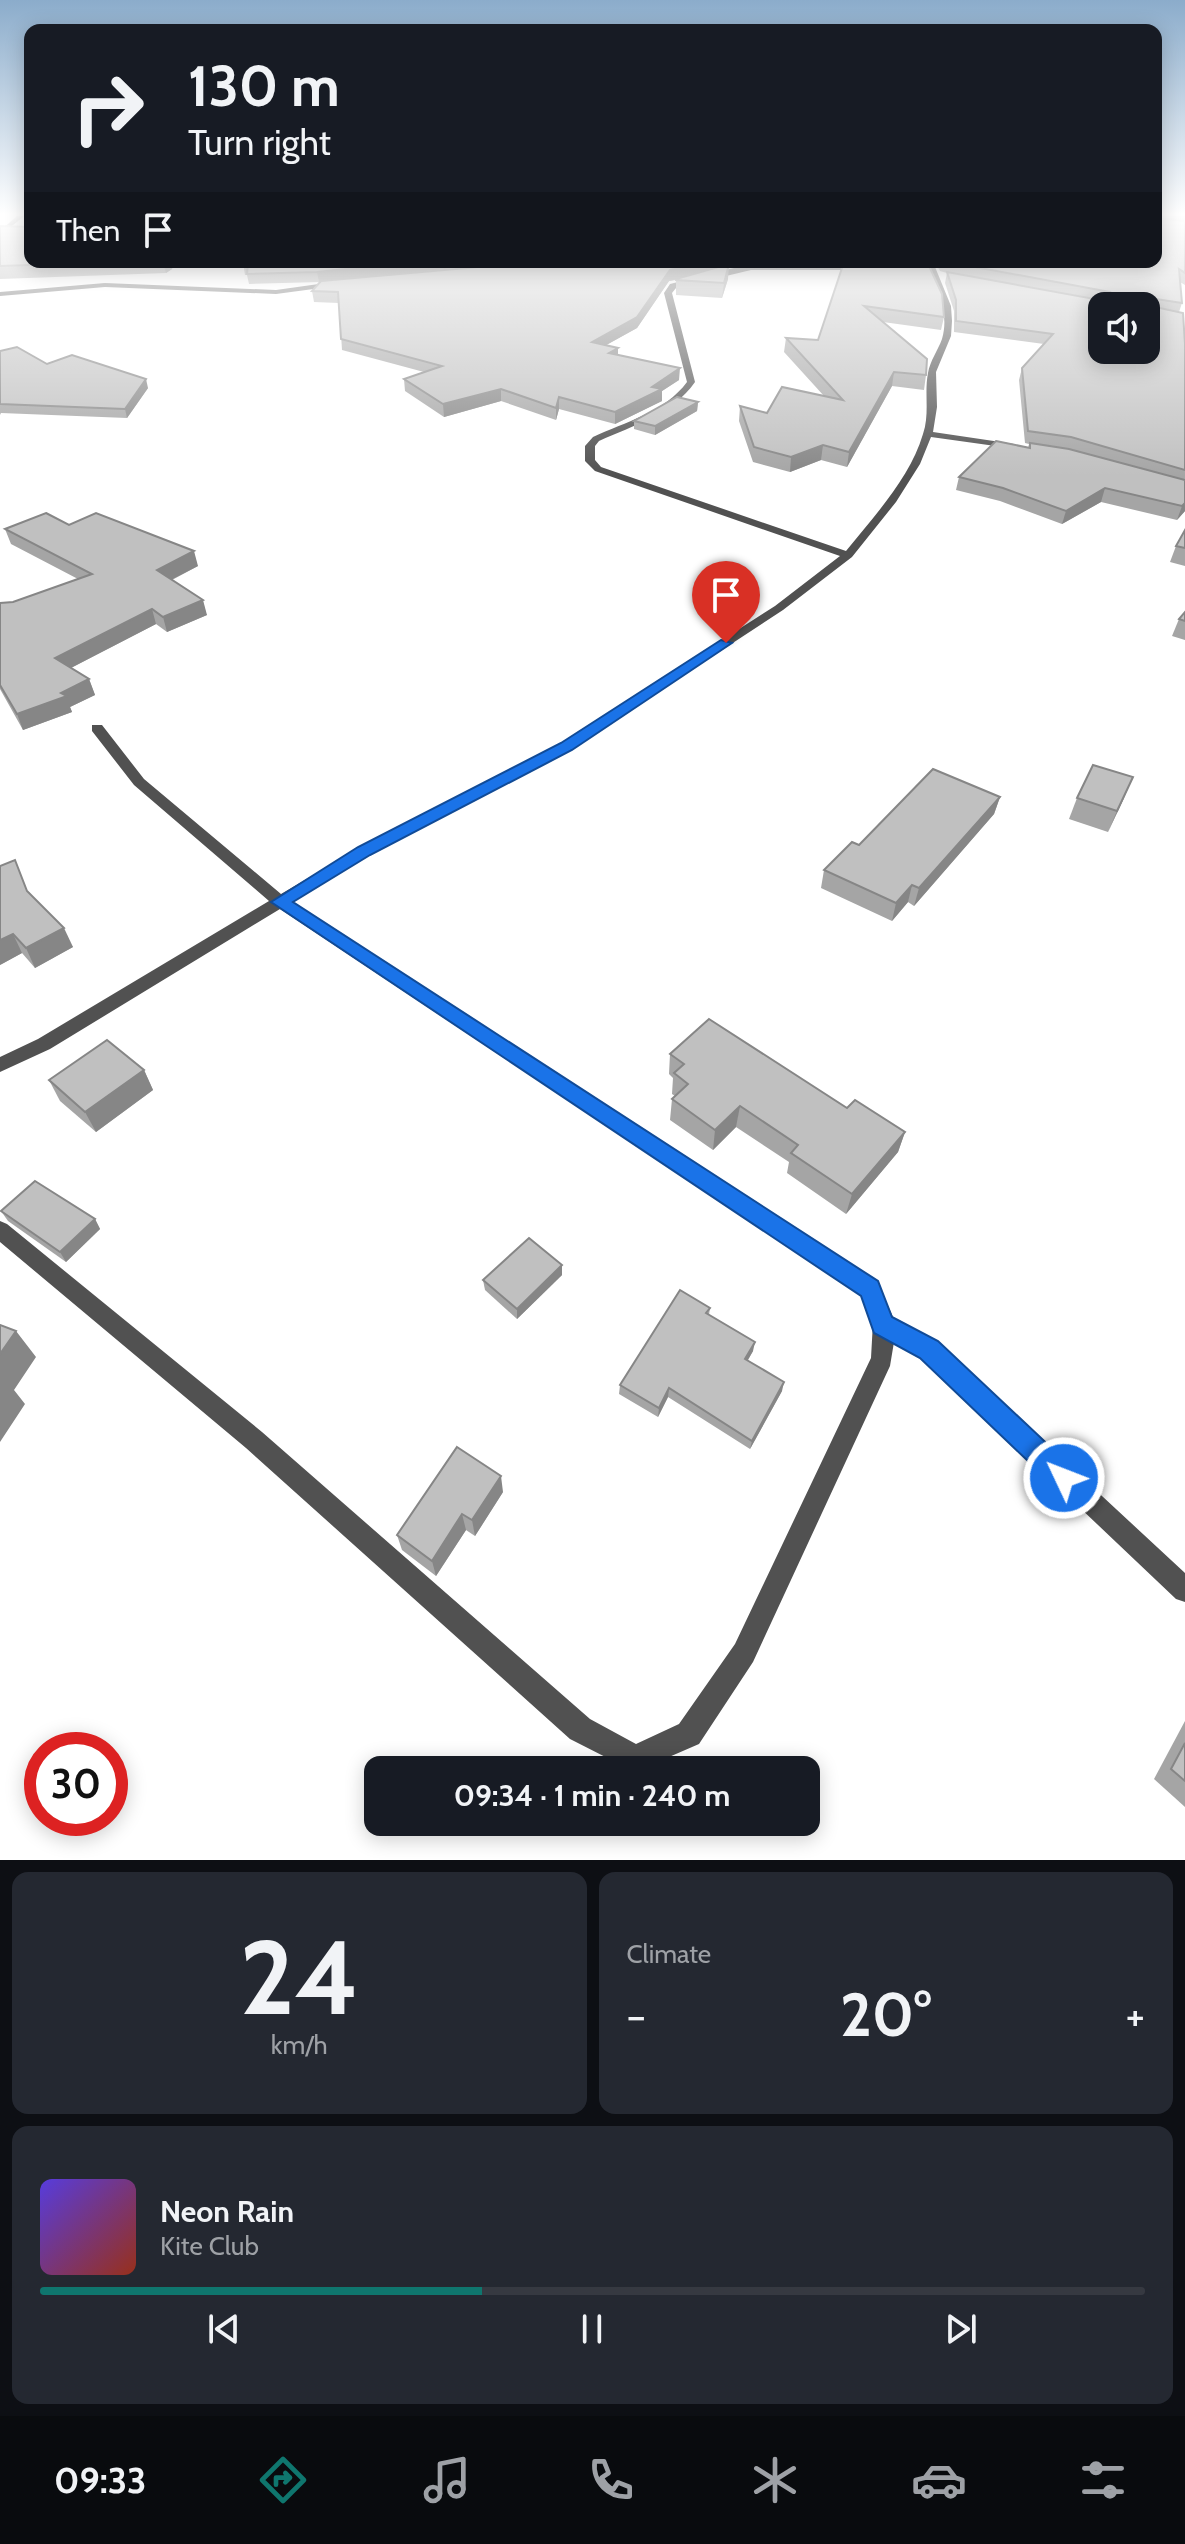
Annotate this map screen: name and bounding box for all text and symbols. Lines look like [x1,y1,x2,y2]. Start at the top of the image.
text: 130 m [188,52,340,120]
icon: right [56,56,160,160]
text: Turn right [188,120,331,164]
icon: arrive [136,208,180,252]
text: Then [56,212,120,249]
map controls [1088,292,1160,364]
button: sound [1088,292,1160,364]
pin [692,561,760,643]
icon: arrive [704,573,748,617]
position arrow [1022,1436,1106,1520]
speed limit sign: 30 [24,1732,128,1836]
text: 09:34 · 1 min · 240 m [454,1777,730,1814]
text: 24 [239,1914,359,2040]
text: Climate [627,1938,711,1970]
text: 20° [840,1978,931,2051]
text: − [627,1989,646,2042]
text: + [1126,1989,1145,2042]
text: km/h [271,2029,328,2061]
text: Neon Rain [160,2193,294,2230]
text: Kite Club [160,2230,259,2262]
icon: previous [202,2307,246,2351]
icon: pause [570,2307,614,2351]
icon: next [939,2307,983,2351]
icon: directions [255,2452,311,2508]
icon: music [419,2452,475,2508]
icon: phone [583,2452,639,2508]
icon: climate [747,2452,803,2508]
icon: car [911,2452,967,2508]
icon: filters [1075,2452,1131,2508]
text: 09:33 [54,2458,146,2502]

